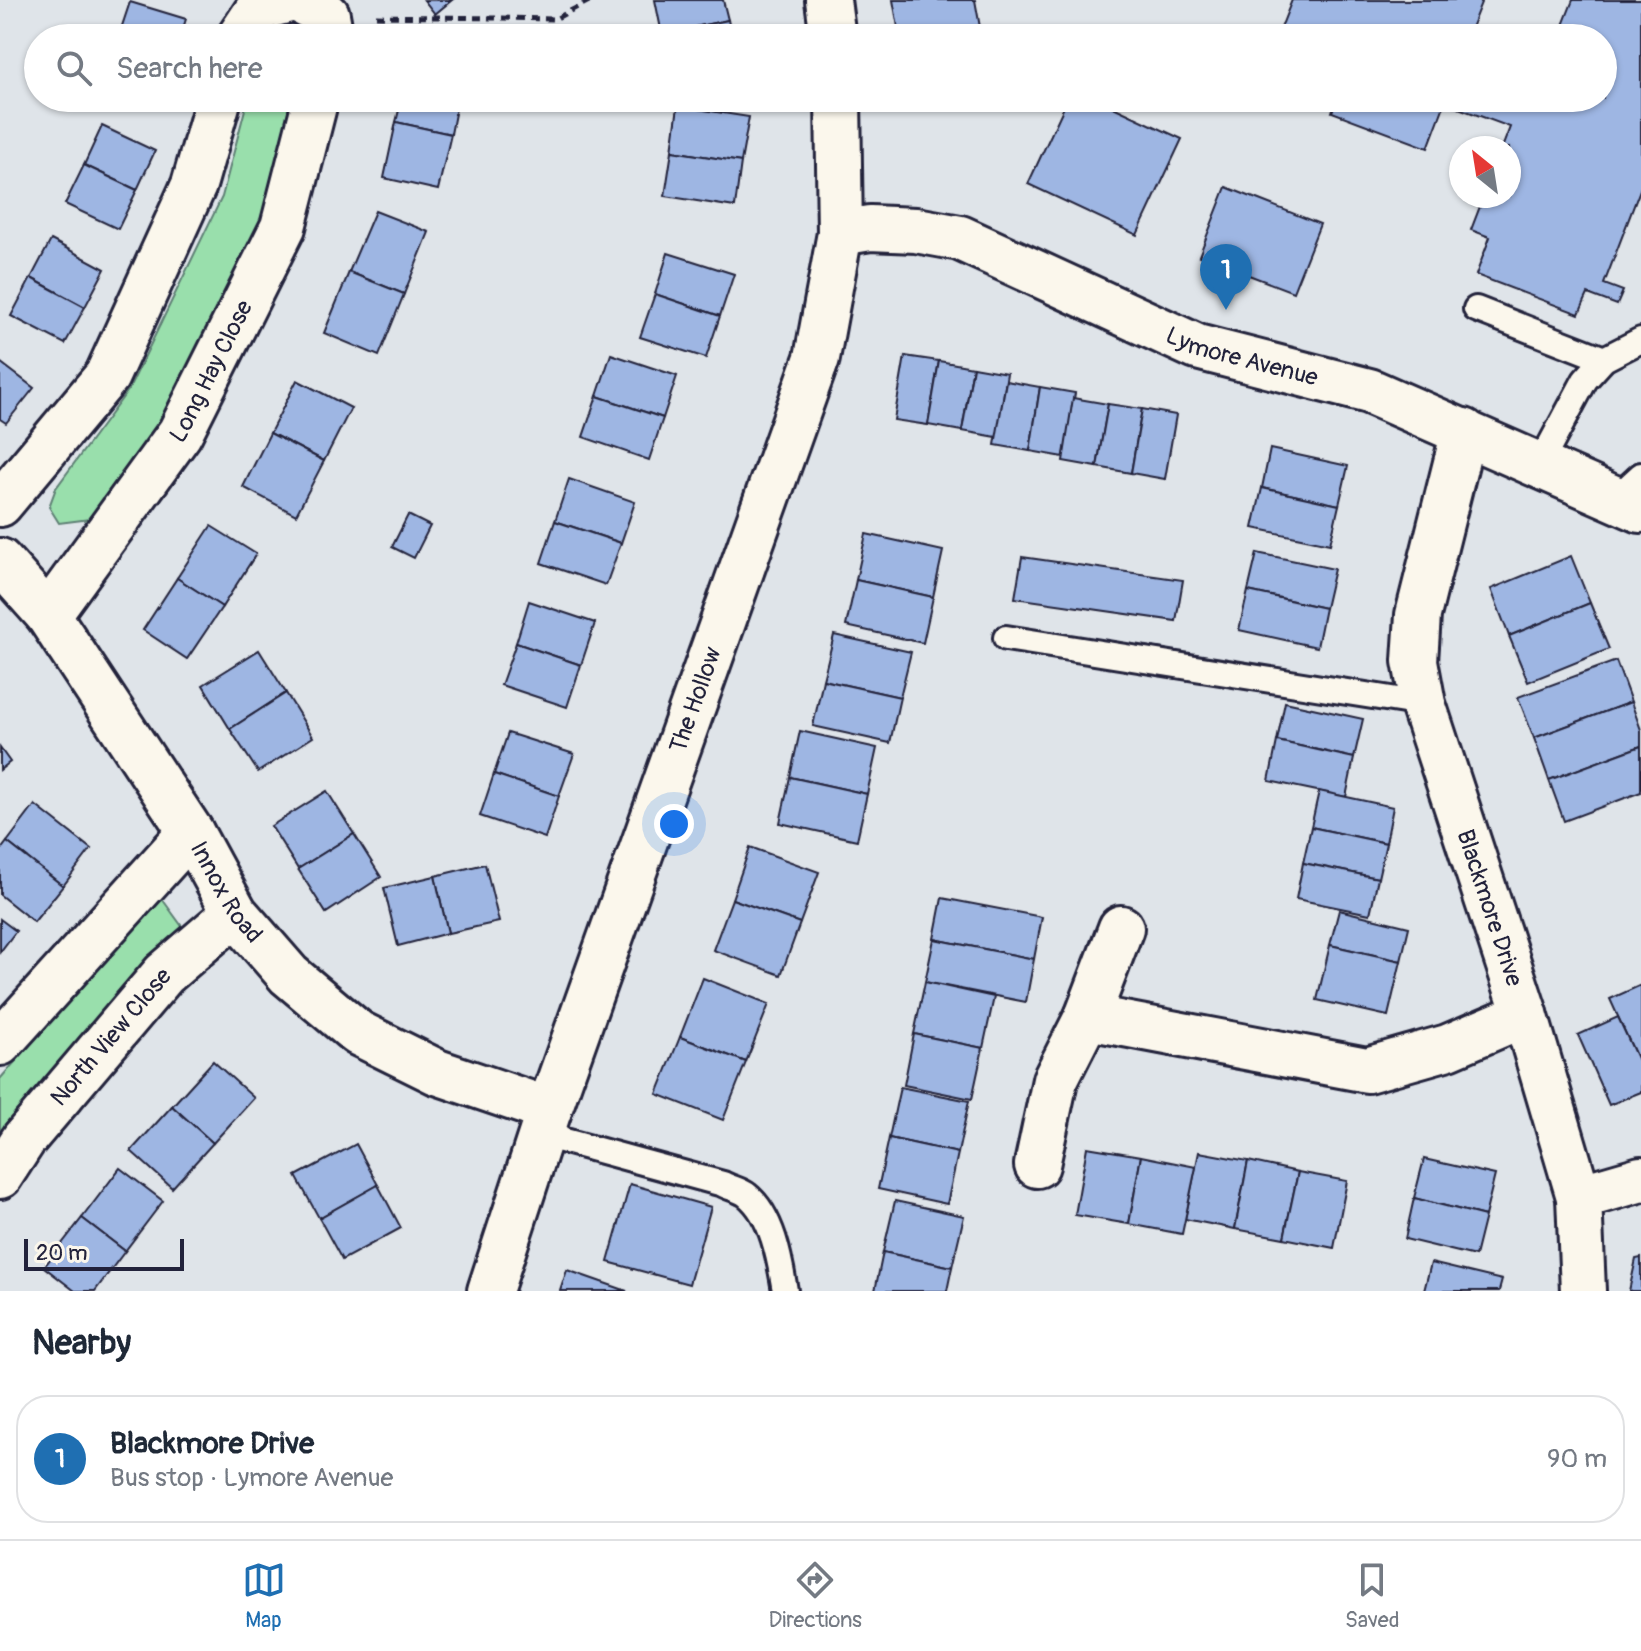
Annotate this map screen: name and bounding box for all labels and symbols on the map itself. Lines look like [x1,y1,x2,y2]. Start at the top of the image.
north arrow [1449,136,1521,208]
pin: 1 [1200,244,1252,310]
street label: Long Hay Close [163,295,259,448]
street label: Lymore Avenue [1161,320,1321,392]
street label: The Hollow [663,643,727,756]
your location [654,804,694,844]
street label: Blackmore Drive [1451,826,1529,990]
street label: Innox Road [184,836,269,949]
street label: North View Close [44,962,177,1112]
scale bar [24,1235,184,1271]

